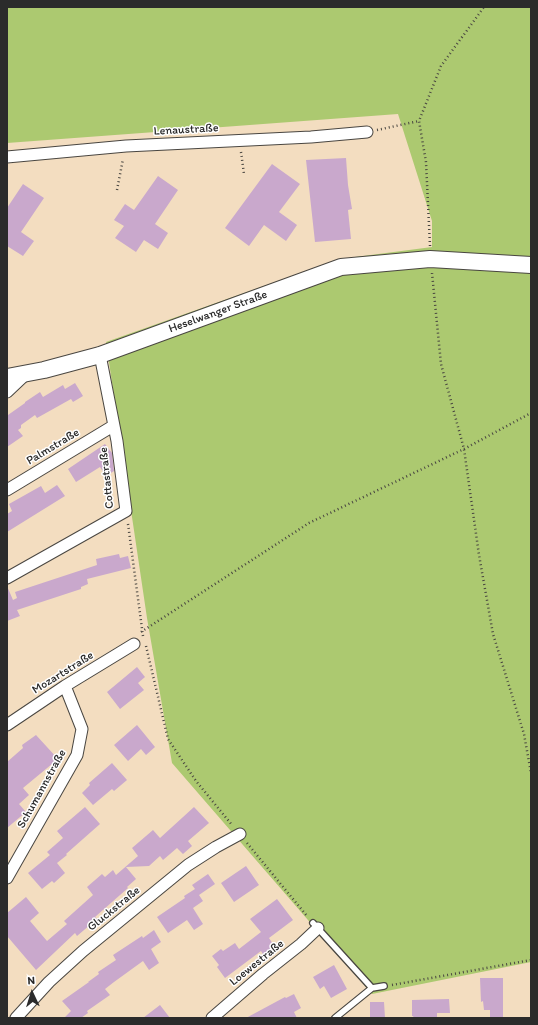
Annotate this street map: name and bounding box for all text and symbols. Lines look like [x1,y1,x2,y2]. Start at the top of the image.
street label: Lenaustraße [153,121,219,139]
street label: Heselwanger Straße [167,287,269,337]
street label: Palmstraße [24,426,82,468]
street label: Cottastraße [97,446,117,510]
street label: Mozartstraße [30,648,96,698]
street label: Schumannstraße [14,747,70,831]
street label: Gluckstraße [85,883,143,935]
street label: Loewestraße [227,937,287,989]
north arrow [12,973,52,1013]
text: N [27,974,35,987]

